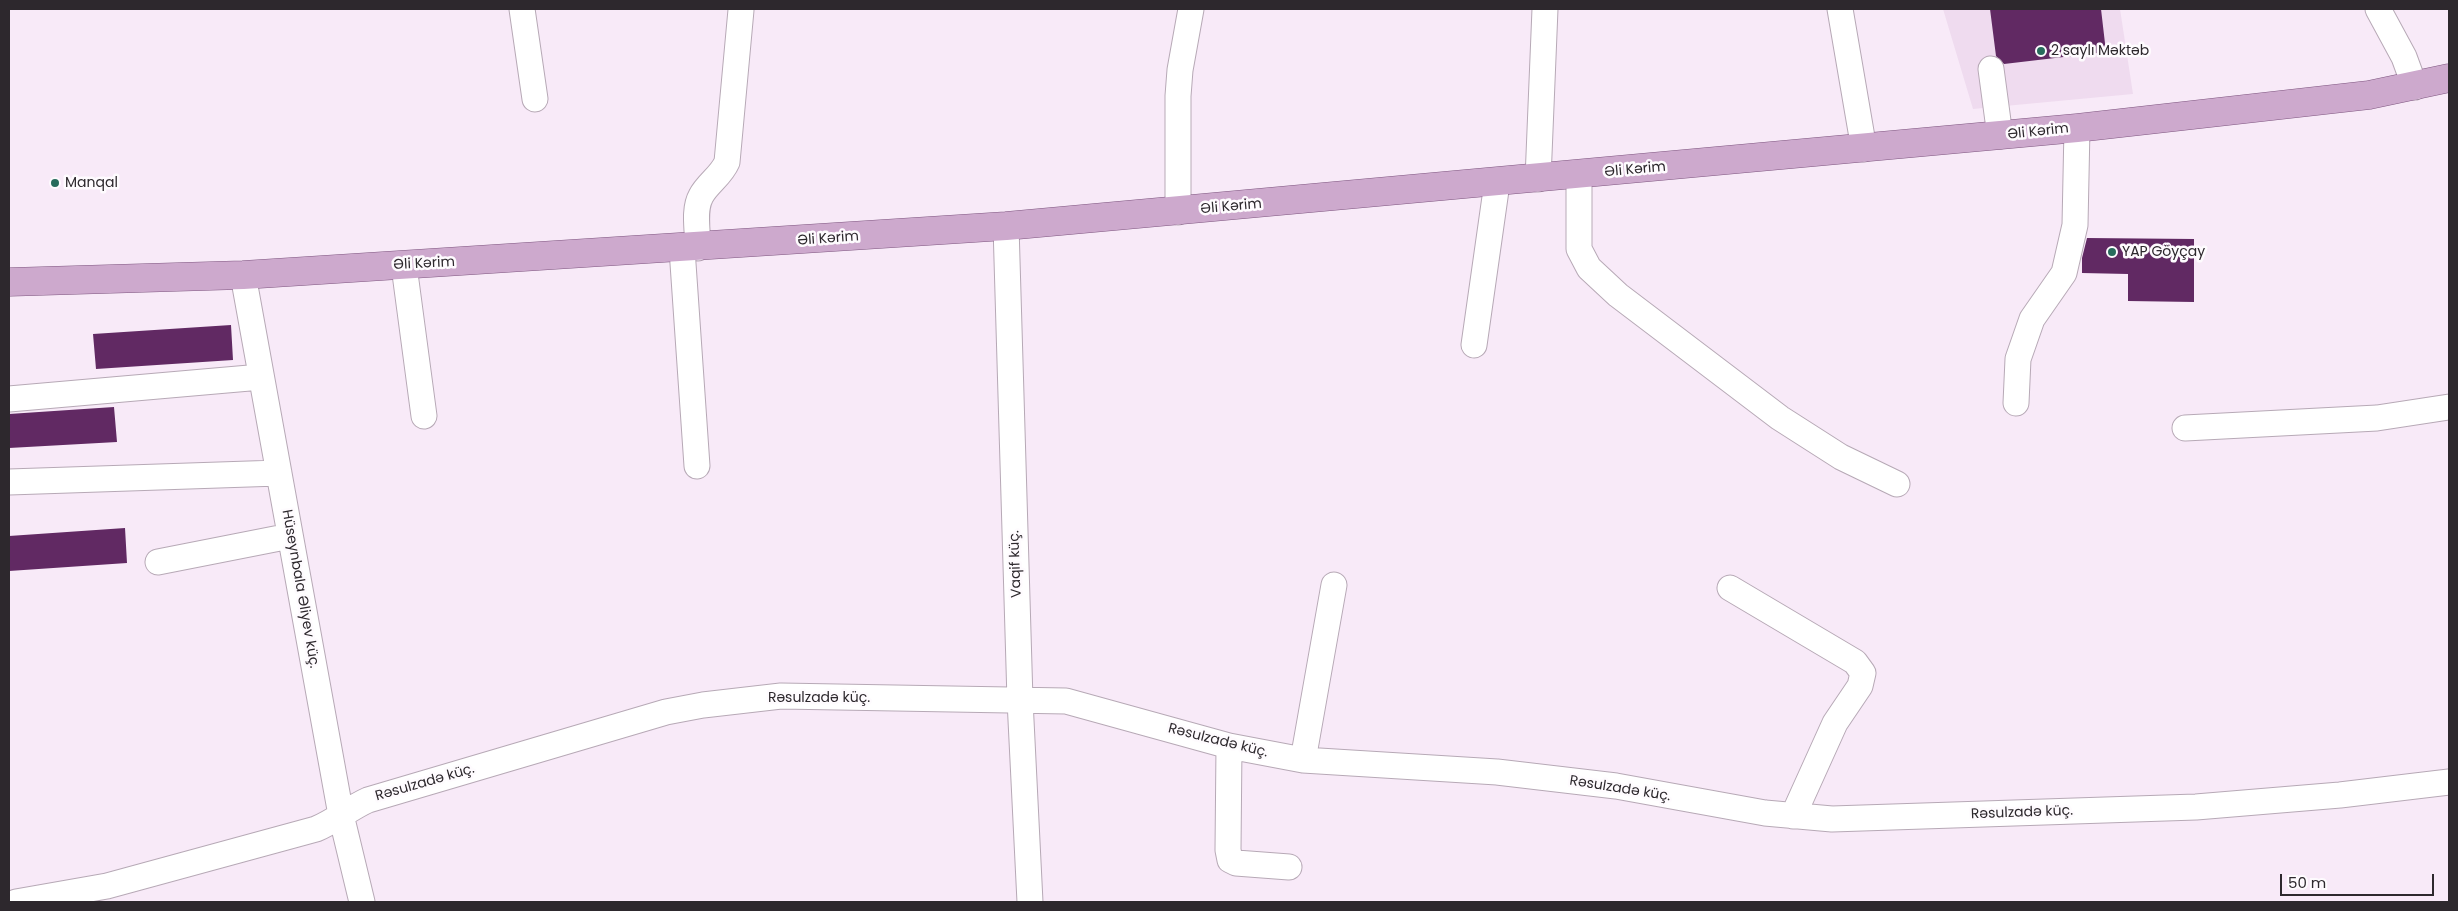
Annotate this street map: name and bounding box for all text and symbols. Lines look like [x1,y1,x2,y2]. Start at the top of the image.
place label: 2 saylı Məktəb [2051,43,2149,59]
marker: 2 saylı Məktəb [2035,45,2047,57]
street label: Əli Kərim [2006,120,2070,144]
street label: Əli Kərim [1603,159,1667,181]
place label: Manqal [65,175,118,191]
marker: Manqal [49,177,61,189]
street label: Əli Kərim [1199,196,1263,218]
street label: Əli Kərim [797,228,859,250]
place label: YAP Göyçay [2122,244,2205,260]
marker: YAP Göyçay [2106,246,2118,258]
street label: Əli Kərim [393,254,455,274]
street label: Hüseynbala Əliyev küç. [278,508,322,670]
street label: Vaqif küç. [1006,530,1026,598]
street label: Rəsulzadə küç. [768,690,870,706]
street label: Rəsulzadə küç. [1166,720,1270,762]
street label: Rəsulzadə küç. [374,761,476,805]
street label: Rəsulzadə küç. [1568,773,1672,805]
street label: Rəsulzadə küç. [1971,803,2073,823]
scale bar [2283,864,2437,896]
text: 50 m [2288,872,2326,893]

